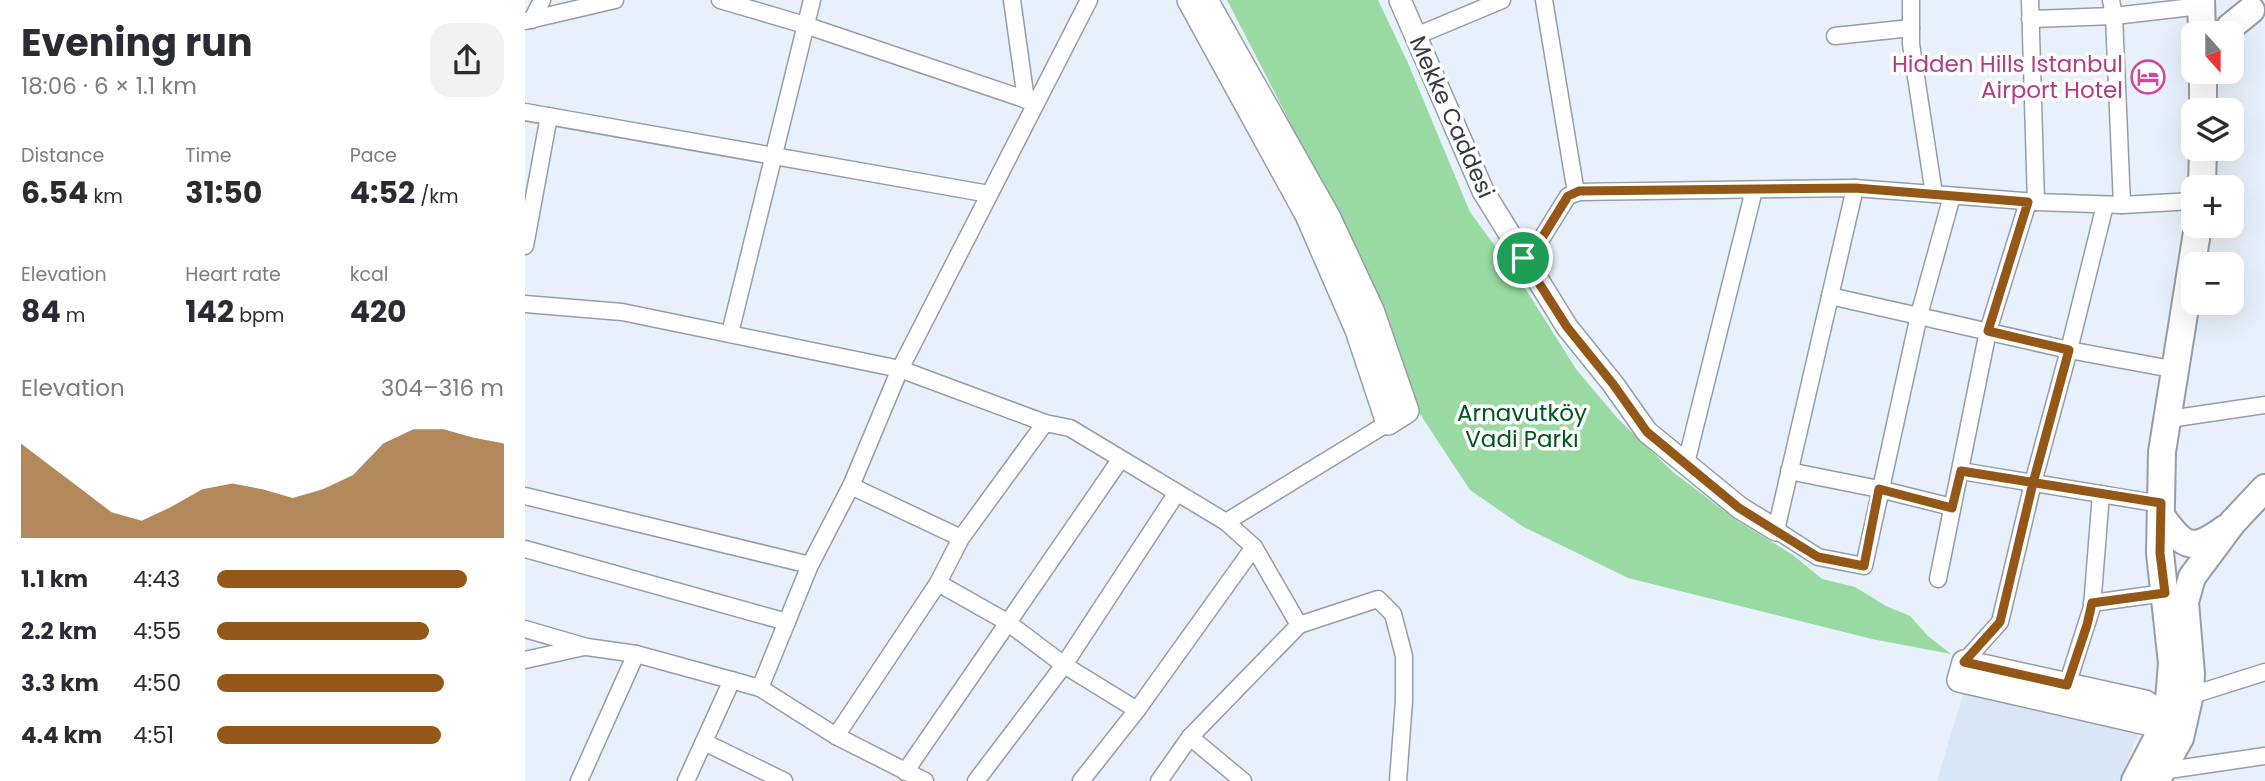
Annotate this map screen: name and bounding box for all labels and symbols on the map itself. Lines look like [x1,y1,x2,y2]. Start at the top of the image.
north arrow [2181,21,2243,84]
street label: Mekke Caddesi [1402,31,1502,203]
place label: Hidden Hills Istanbul Airport Hotel [1892,48,2123,106]
hotel icon: Hidden Hills Istanbul Airport Hotel [2129,58,2167,96]
pin [1493,228,1553,288]
park label: Arnavutköy Vadi Parkı [1457,397,1587,455]

